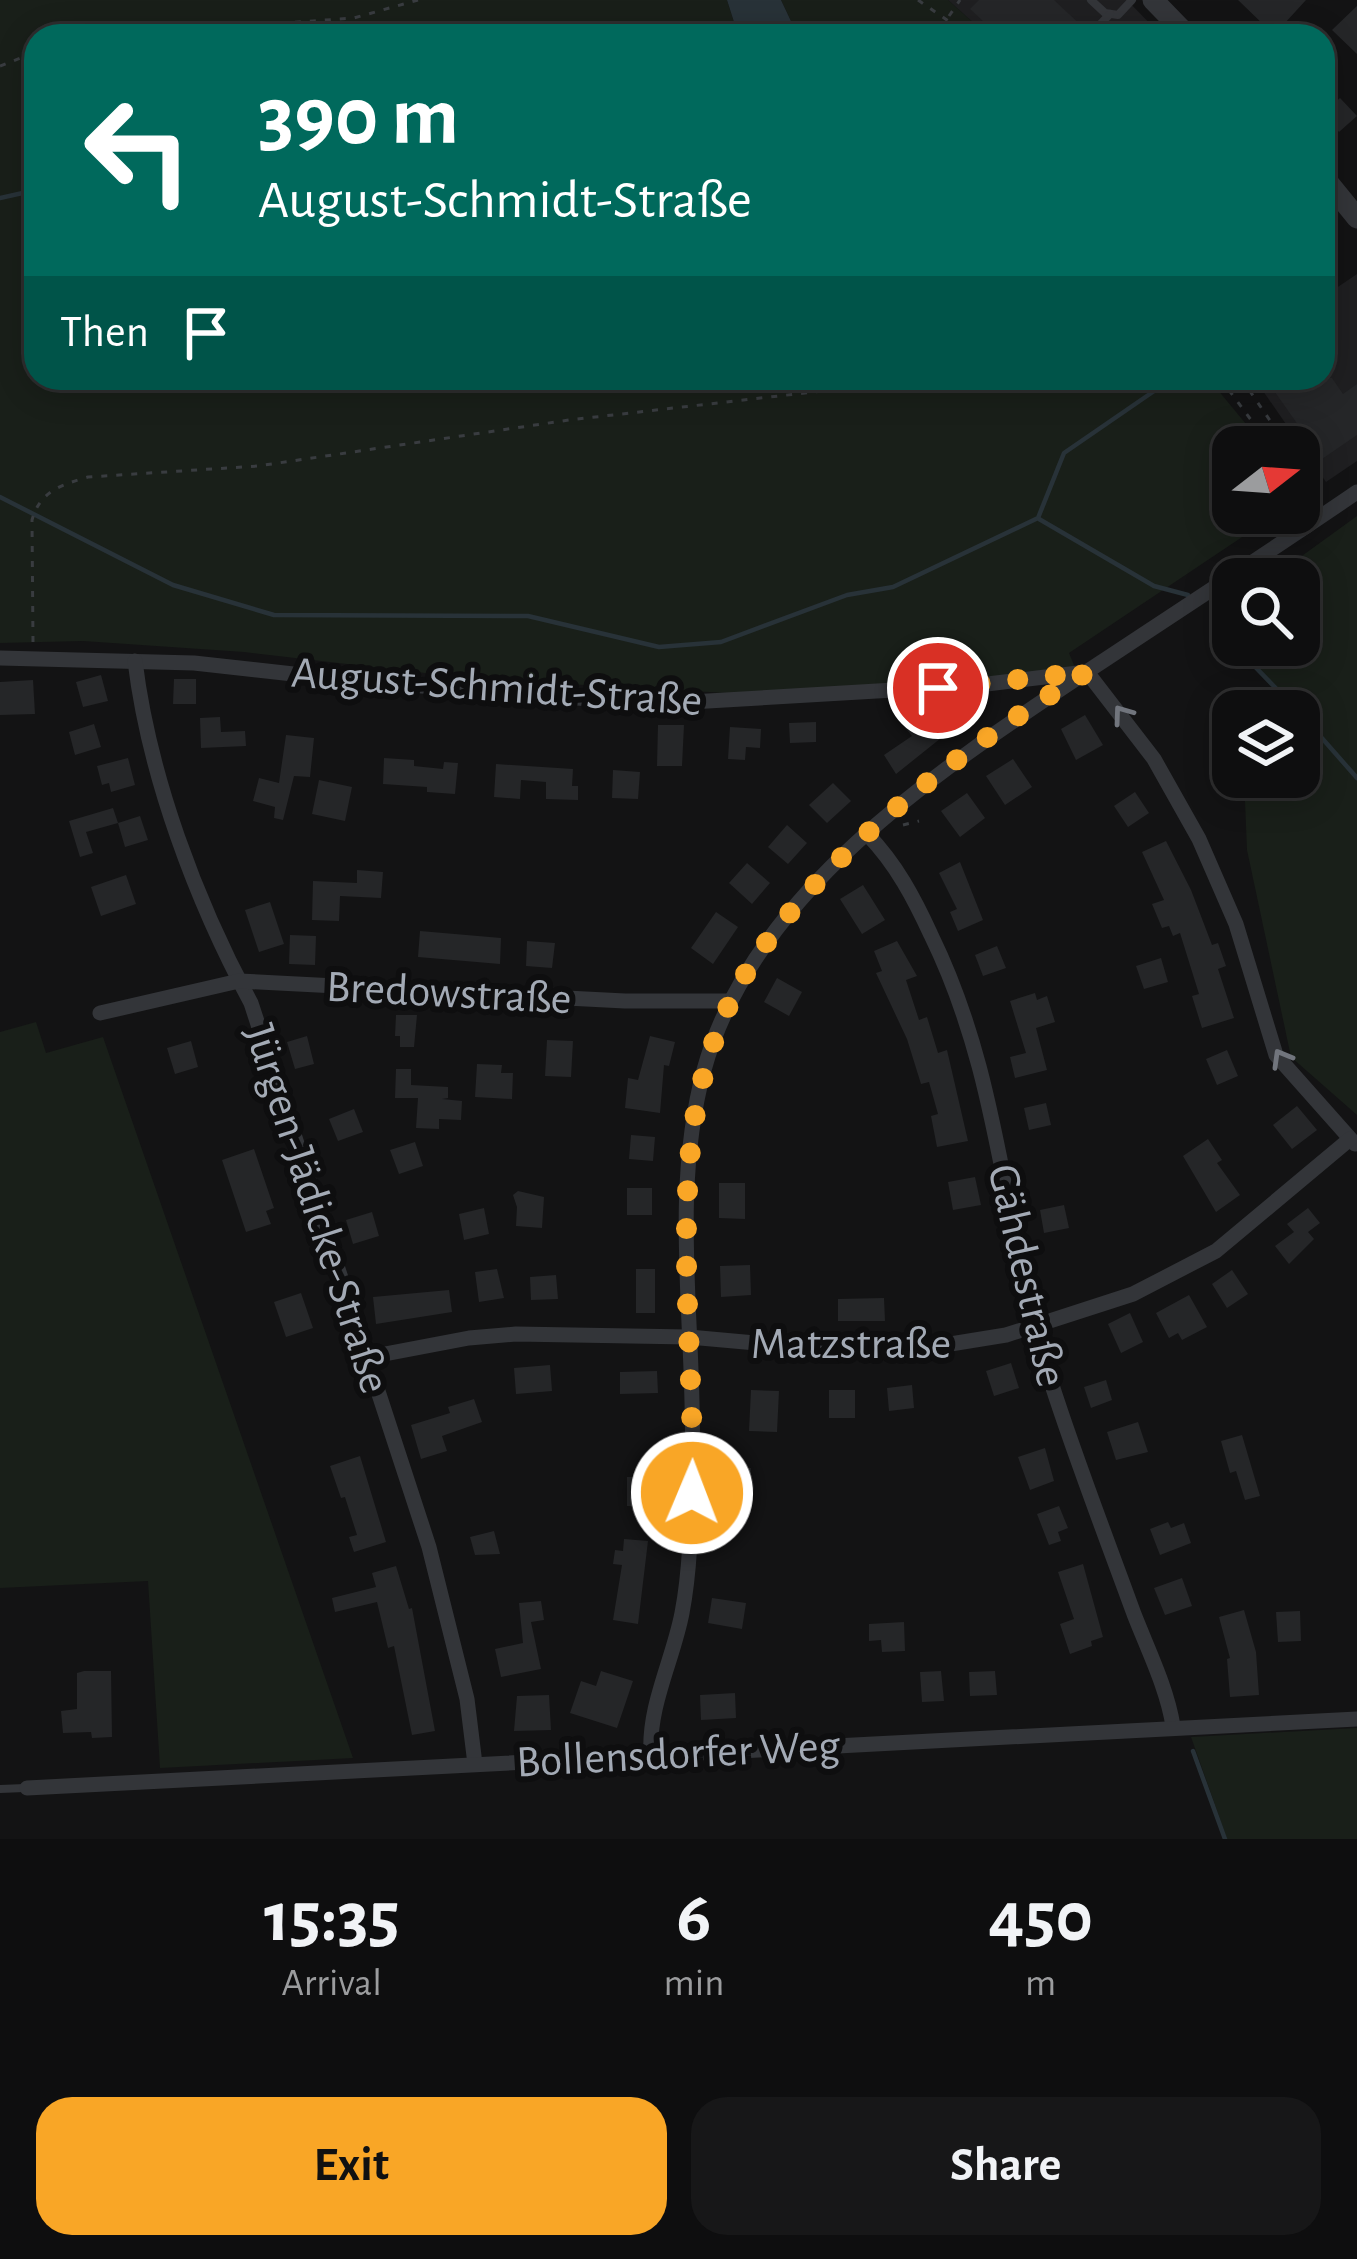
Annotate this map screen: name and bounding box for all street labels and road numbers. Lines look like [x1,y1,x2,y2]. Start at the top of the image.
street label: August-Schmidt-Straße [290,651,704,724]
street label: Bredowstraße [325,965,573,1022]
street label: Jürgen-Jädicke-Straße [236,1019,397,1399]
street label: Gähdestraße [979,1160,1074,1391]
street label: Matzstraße [751,1322,951,1367]
street label: Bollensdorfer Weg [515,1724,841,1785]

